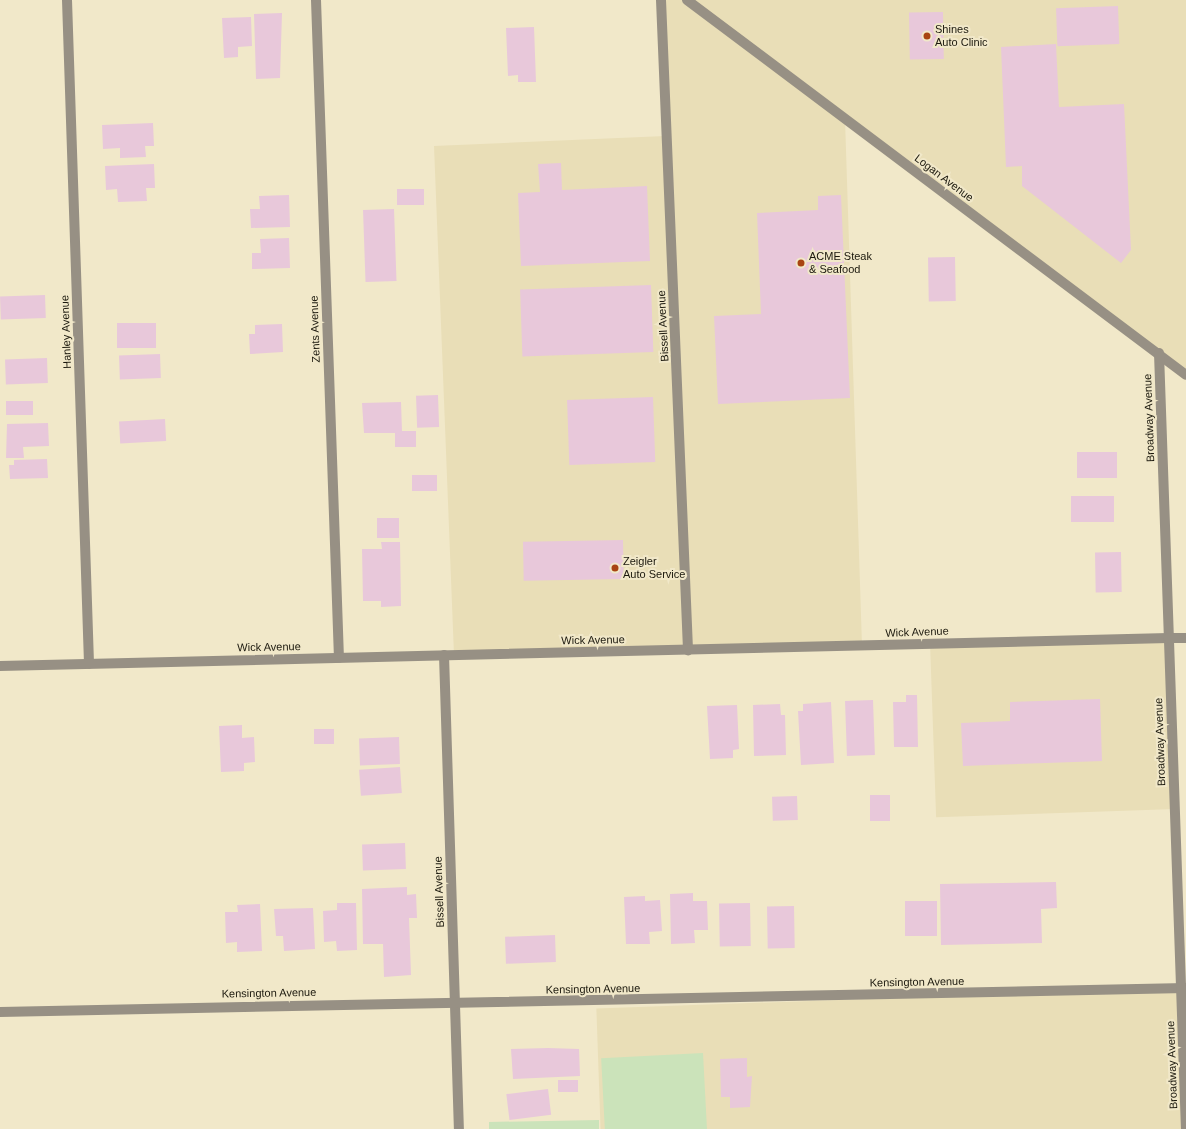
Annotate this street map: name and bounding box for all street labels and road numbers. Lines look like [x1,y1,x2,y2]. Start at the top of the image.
street label: Logan Avenue [912,151,976,205]
street label: Bissell Avenue [655,290,671,362]
street label: Hanley Avenue [58,295,74,369]
street label: Zents Avenue [307,295,323,363]
street label: Broadway Avenue [1141,373,1157,463]
street label: Wick Avenue [885,624,949,640]
street label: Wick Avenue [561,633,625,647]
street label: Wick Avenue [237,640,301,654]
street label: Broadway Avenue [1152,697,1168,787]
street label: Bissell Avenue [431,856,447,928]
street label: Kensington Avenue [869,975,965,989]
street label: Kensington Avenue [545,982,641,996]
street label: Kensington Avenue [221,986,317,1000]
street label: Broadway Avenue [1164,1020,1180,1110]

